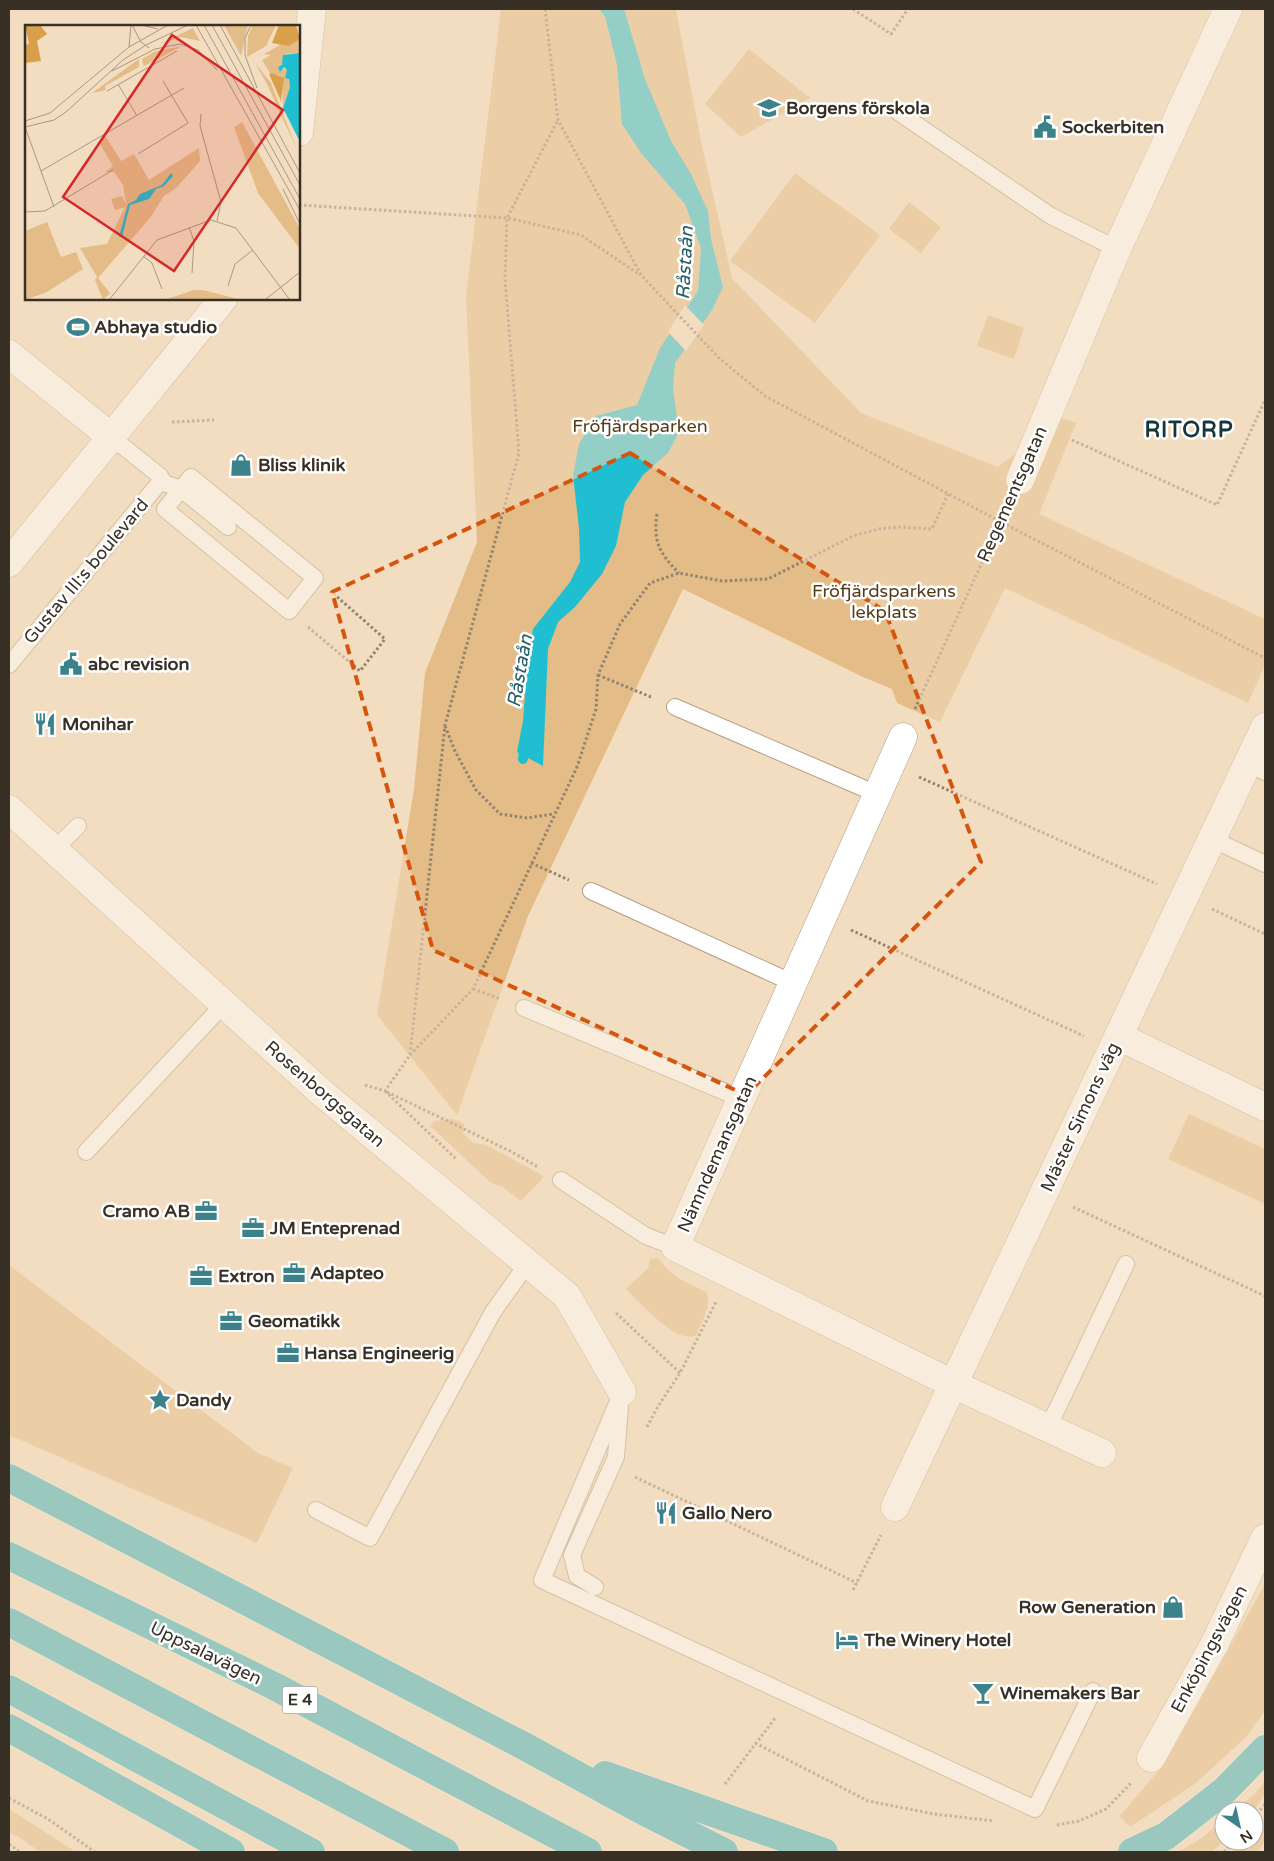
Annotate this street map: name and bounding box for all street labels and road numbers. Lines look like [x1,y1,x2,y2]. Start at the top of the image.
street label: Regementsgatan [972,422,1052,566]
street label: Gustav III:s boulevard [19,494,153,648]
street label: Rosenborgsgatan [261,1036,389,1152]
street label: Mäster Simons väg [1036,1039,1124,1195]
street label: Nämndemansgatan [673,1072,761,1236]
street label: Enköpingsvägen [1166,1581,1252,1717]
street label: Uppsalavägen [147,1617,265,1689]
road number: E 4 [282,1686,318,1714]

